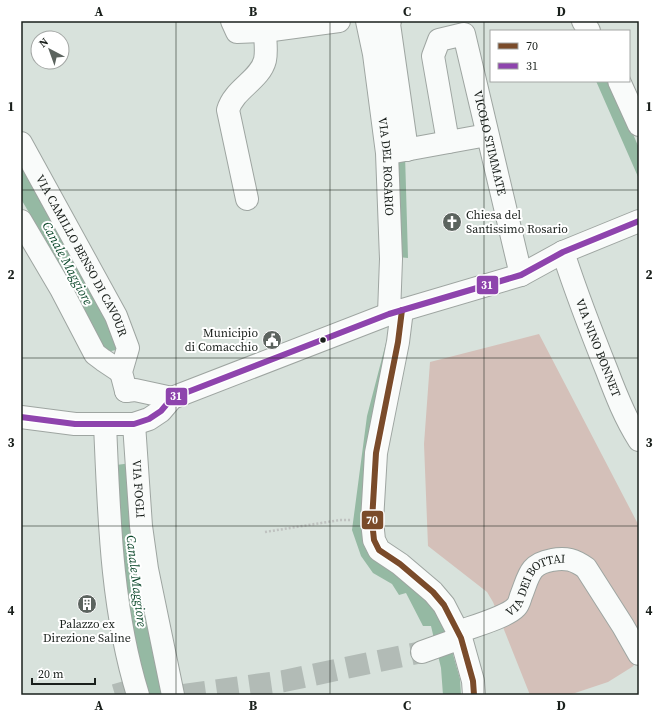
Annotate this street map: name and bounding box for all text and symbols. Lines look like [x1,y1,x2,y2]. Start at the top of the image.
text: A [95,3,104,20]
text: B [249,3,258,20]
text: C [403,3,411,20]
text: D [556,3,566,20]
north arrow [30,30,70,70]
legend [490,30,630,82]
text: N [36,35,52,51]
text: 70 [526,38,538,54]
text: 31 [526,58,538,74]
street label: VICOLO STIMMATE [470,89,510,197]
text: 1 [7,98,15,115]
text: 1 [645,98,653,115]
street label: VIA DEL ROSARIO [374,116,397,216]
street label: VIA CAMILLO BENSO DI CAVOUR [32,172,131,339]
place label: Chiesa del Santissimo Rosario [466,207,568,237]
church icon: Chiesa del Santissimo Rosario [441,211,463,233]
water label: Canale Maggiore [38,219,97,309]
text: 2 [7,266,15,283]
text: 2 [645,266,653,283]
line badge: 31 [476,275,499,295]
text: 31 [481,278,493,293]
street label: VIA NINO BONNET [572,296,625,400]
place label: Municipio di Comacchio [185,325,258,355]
public building icon: Municipio di Comacchio [261,329,283,351]
unlabelled marker [318,335,328,345]
line badge: 31 [165,387,188,406]
text: 31 [170,389,182,404]
text: 3 [7,434,15,451]
text: 3 [645,434,653,451]
street label: VIA FOGLI [128,459,148,518]
line badge: 70 [361,510,384,530]
text: 70 [366,513,378,528]
water label: Canale Maggiore [122,534,151,629]
street label: VIA DEI BOTTAI [503,551,565,620]
building icon: Palazzo ex Direzione Saline [76,593,98,615]
text: 4 [7,602,15,619]
text: 4 [645,602,653,619]
place label: Palazzo ex Direzione Saline [43,616,131,646]
scale bar [32,660,95,686]
text: 20 m [38,666,64,682]
text: A [95,697,104,714]
text: B [249,697,258,714]
text: C [403,697,411,714]
text: D [556,697,566,714]

